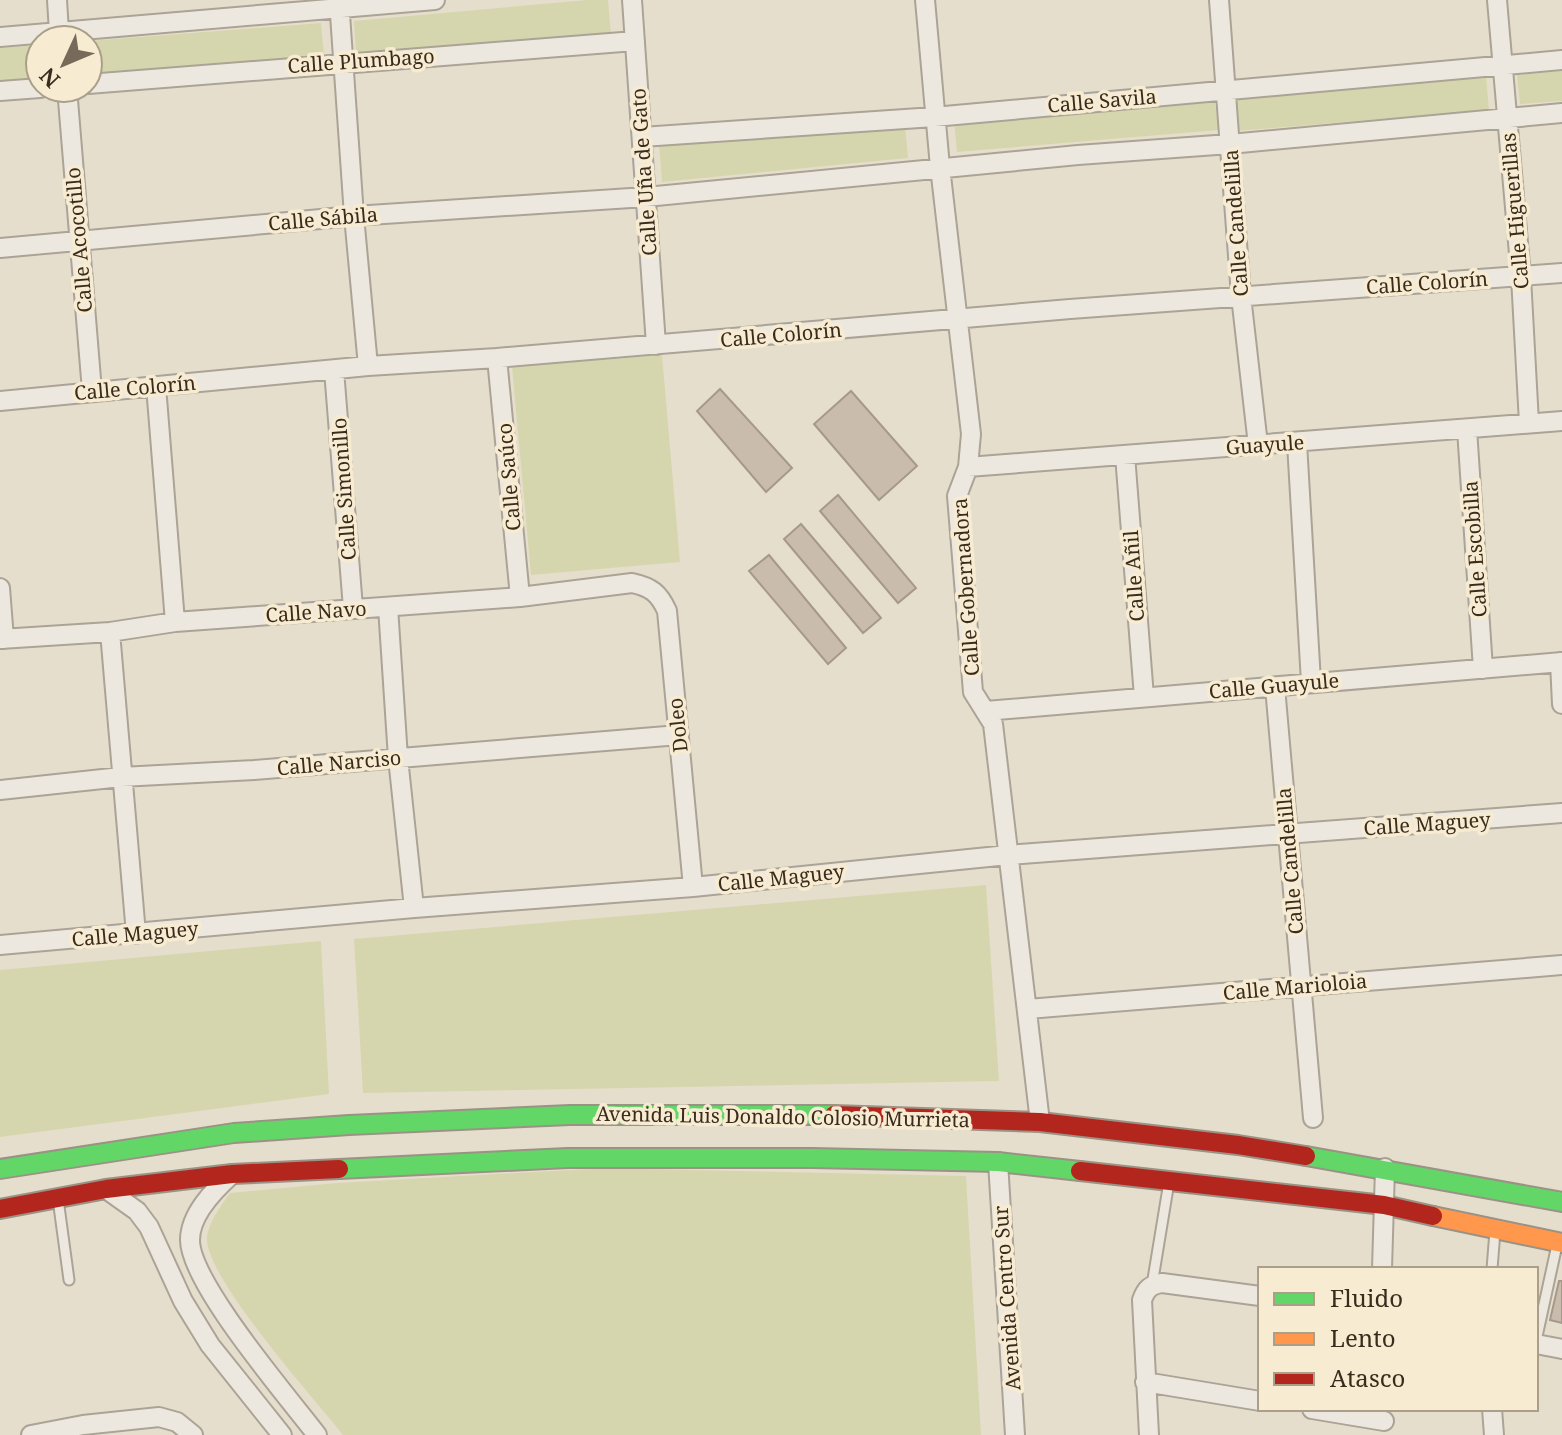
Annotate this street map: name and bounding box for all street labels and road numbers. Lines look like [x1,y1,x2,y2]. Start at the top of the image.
street label: Calle Plumbago [286,42,436,79]
street label: Calle Savila [1046,82,1158,119]
street label: Calle Uña de Gato [624,87,663,257]
street label: Calle Higuerillas [1494,132,1535,290]
street label: Calle Candelilla [1217,149,1254,298]
street label: Calle Acocotillo [59,166,98,314]
street label: Calle Sábila [267,200,379,237]
street label: Calle Colorín [1365,265,1489,300]
street label: Calle Colorín [719,316,843,353]
street label: Calle Colorín [73,369,197,406]
street label: Calle Simonillo [325,417,362,561]
street label: Calle Saúco [490,422,527,532]
street label: Guayule [1225,428,1305,461]
street label: Calle Escobilla [1456,480,1493,618]
street label: Calle Gobernadora [946,497,985,677]
street label: Calle Añil [1117,529,1150,623]
street label: Calle Navo [264,594,368,629]
street label: Calle Guayule [1208,666,1340,705]
street label: Doleo [661,697,694,754]
street label: Calle Narciso [276,744,402,781]
street label: Calle Candelilla [1270,786,1309,936]
street label: Calle Maguey [1363,806,1492,841]
street label: Calle Maguey [716,857,846,898]
street label: Calle Maguey [70,914,200,952]
street label: Calle Marioloia [1222,967,1368,1006]
street label: Avenida Luis Donaldo Colosio Murrieta [596,1100,970,1133]
street label: Avenida Centro Sur [987,1204,1026,1391]

